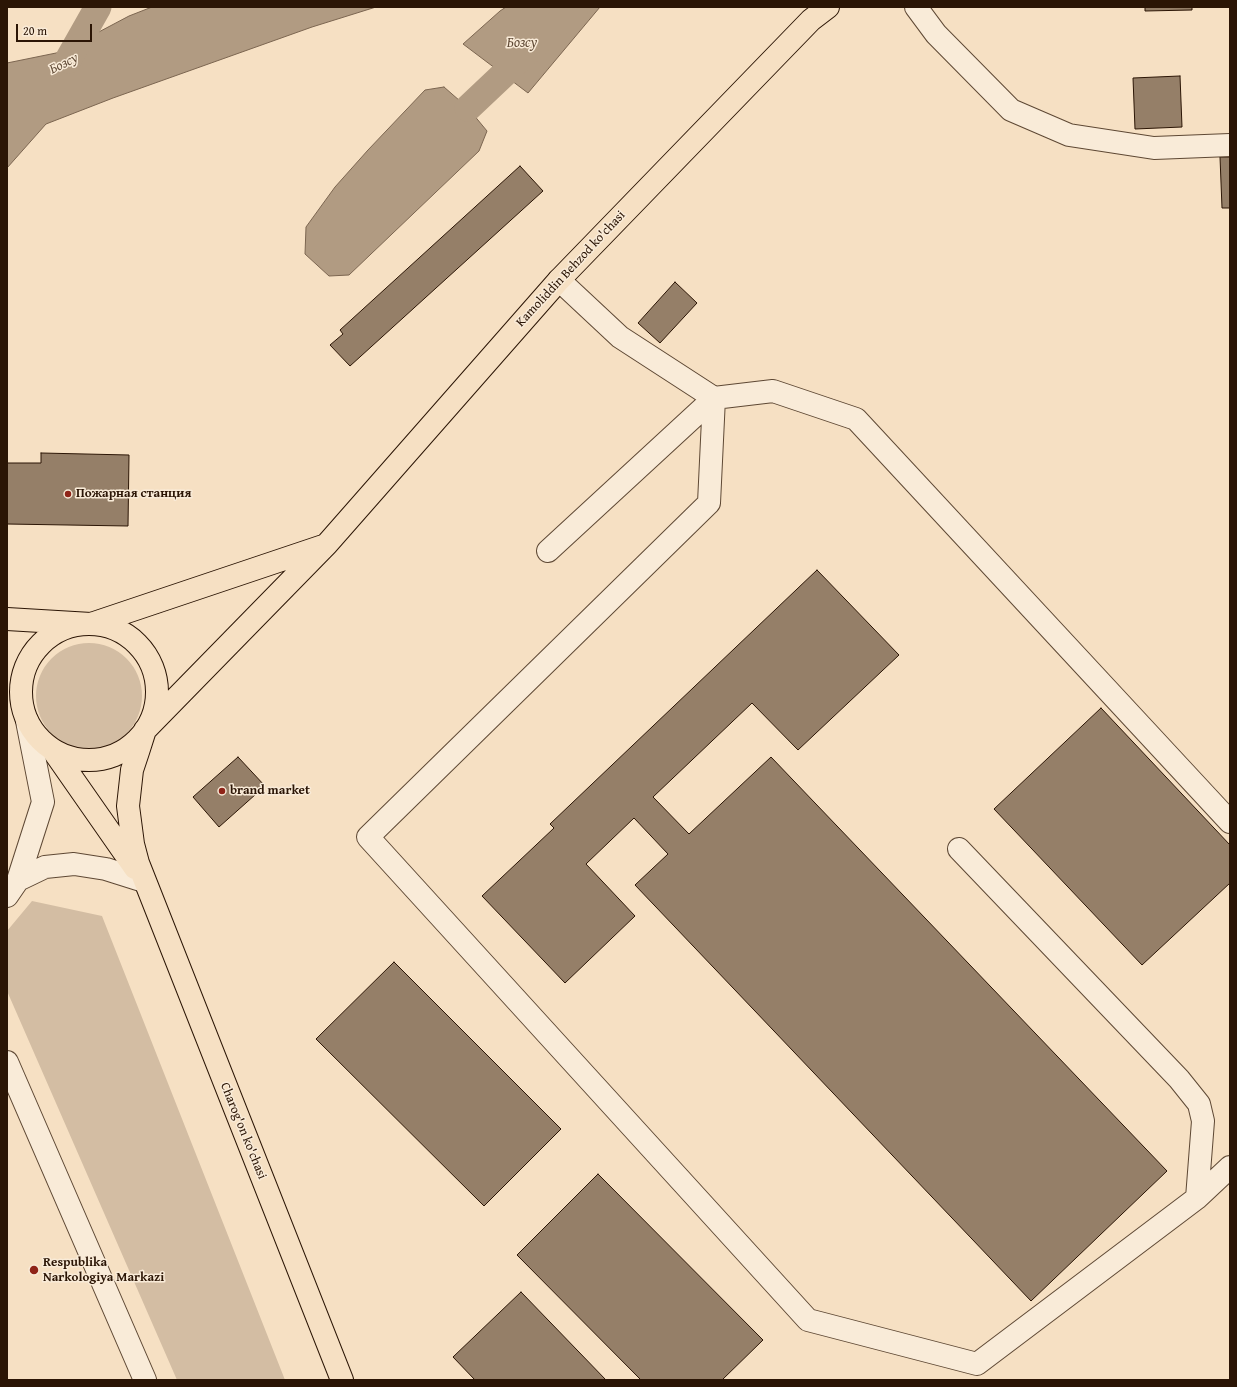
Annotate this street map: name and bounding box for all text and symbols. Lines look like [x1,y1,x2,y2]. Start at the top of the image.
scale bar [18,16,94,42]
text: 20 m [23,22,47,39]
water label: Бозсу [507,35,537,51]
water label: Бозсу [47,50,81,78]
street label: Kamoliddin Behzod ko'chasi [513,208,629,330]
place label: Пожарная станция [76,486,191,502]
marker: Пожарная станция [63,489,73,499]
place label: brand market [230,783,310,799]
marker: brand market [217,786,227,796]
street label: Charog'on ko'chasi [216,1080,270,1182]
place label: Respublika Narkologiya Markazi [43,1255,164,1286]
marker: Respublika Narkologiya Markazi [28,1264,40,1276]

